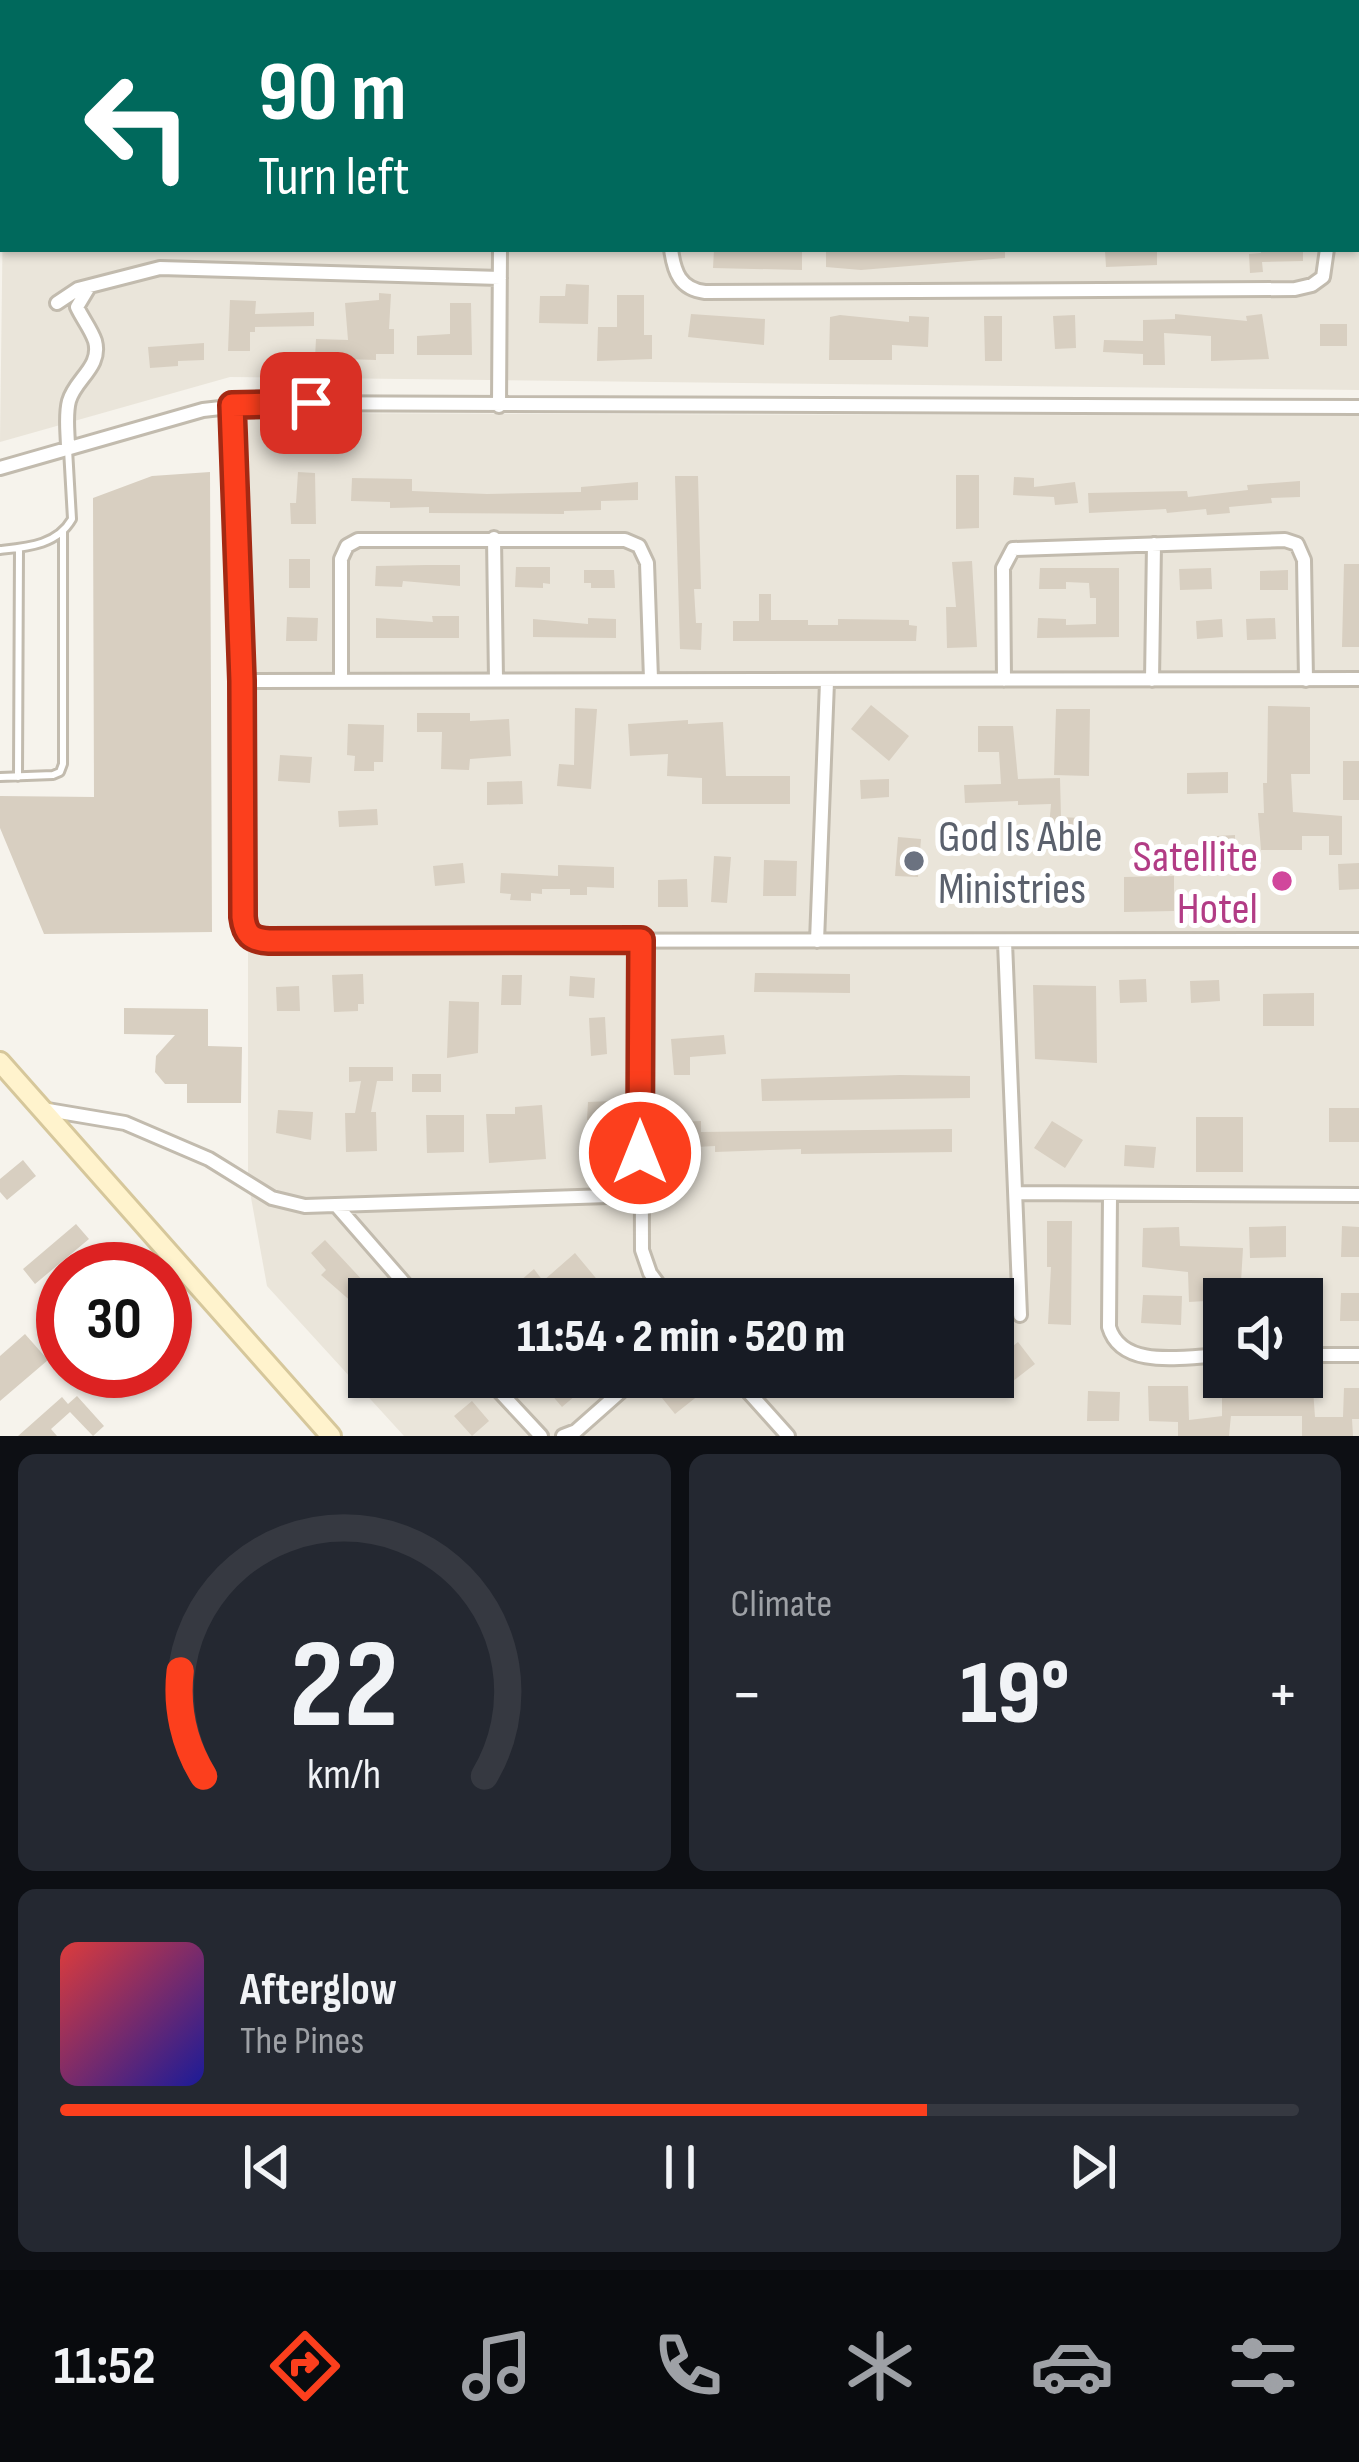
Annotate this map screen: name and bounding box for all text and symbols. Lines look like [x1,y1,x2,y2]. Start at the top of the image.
text: 90 m [258,43,407,144]
icon: left [60,48,216,204]
text: Turn left [258,145,410,210]
pin [260,352,362,454]
icon: arrive [278,370,344,436]
place label: God Is Able Ministries [938,810,1103,917]
place label: Satellite Hotel [1132,830,1258,937]
marker: God Is Able Ministries [901,848,927,874]
marker: Satellite Hotel [1269,868,1295,894]
position arrow [577,1090,703,1216]
speed limit sign: 30 [36,1242,192,1398]
map controls [1203,1278,1323,1398]
button: sound [1203,1278,1323,1398]
text: 11:54 · 2 min · 520 m [517,1310,845,1365]
text: Climate [731,1581,832,1628]
text: 22 [290,1613,399,1762]
text: 19° [960,1641,1070,1749]
text: − [731,1656,763,1735]
text: + [1267,1656,1299,1735]
text: km/h [307,1748,381,1800]
text: Afterglow [240,1963,397,2018]
text: The Pines [240,2018,364,2065]
icon: previous [234,2134,300,2200]
icon: pause [647,2134,713,2200]
icon: next [1060,2134,1126,2200]
icon: directions [263,2324,347,2408]
icon: music [455,2324,539,2408]
icon: phone [646,2324,730,2408]
icon: climate [838,2324,922,2408]
icon: car [1030,2324,1114,2408]
icon: filters [1221,2324,1305,2408]
text: 11:52 [54,2334,156,2399]

